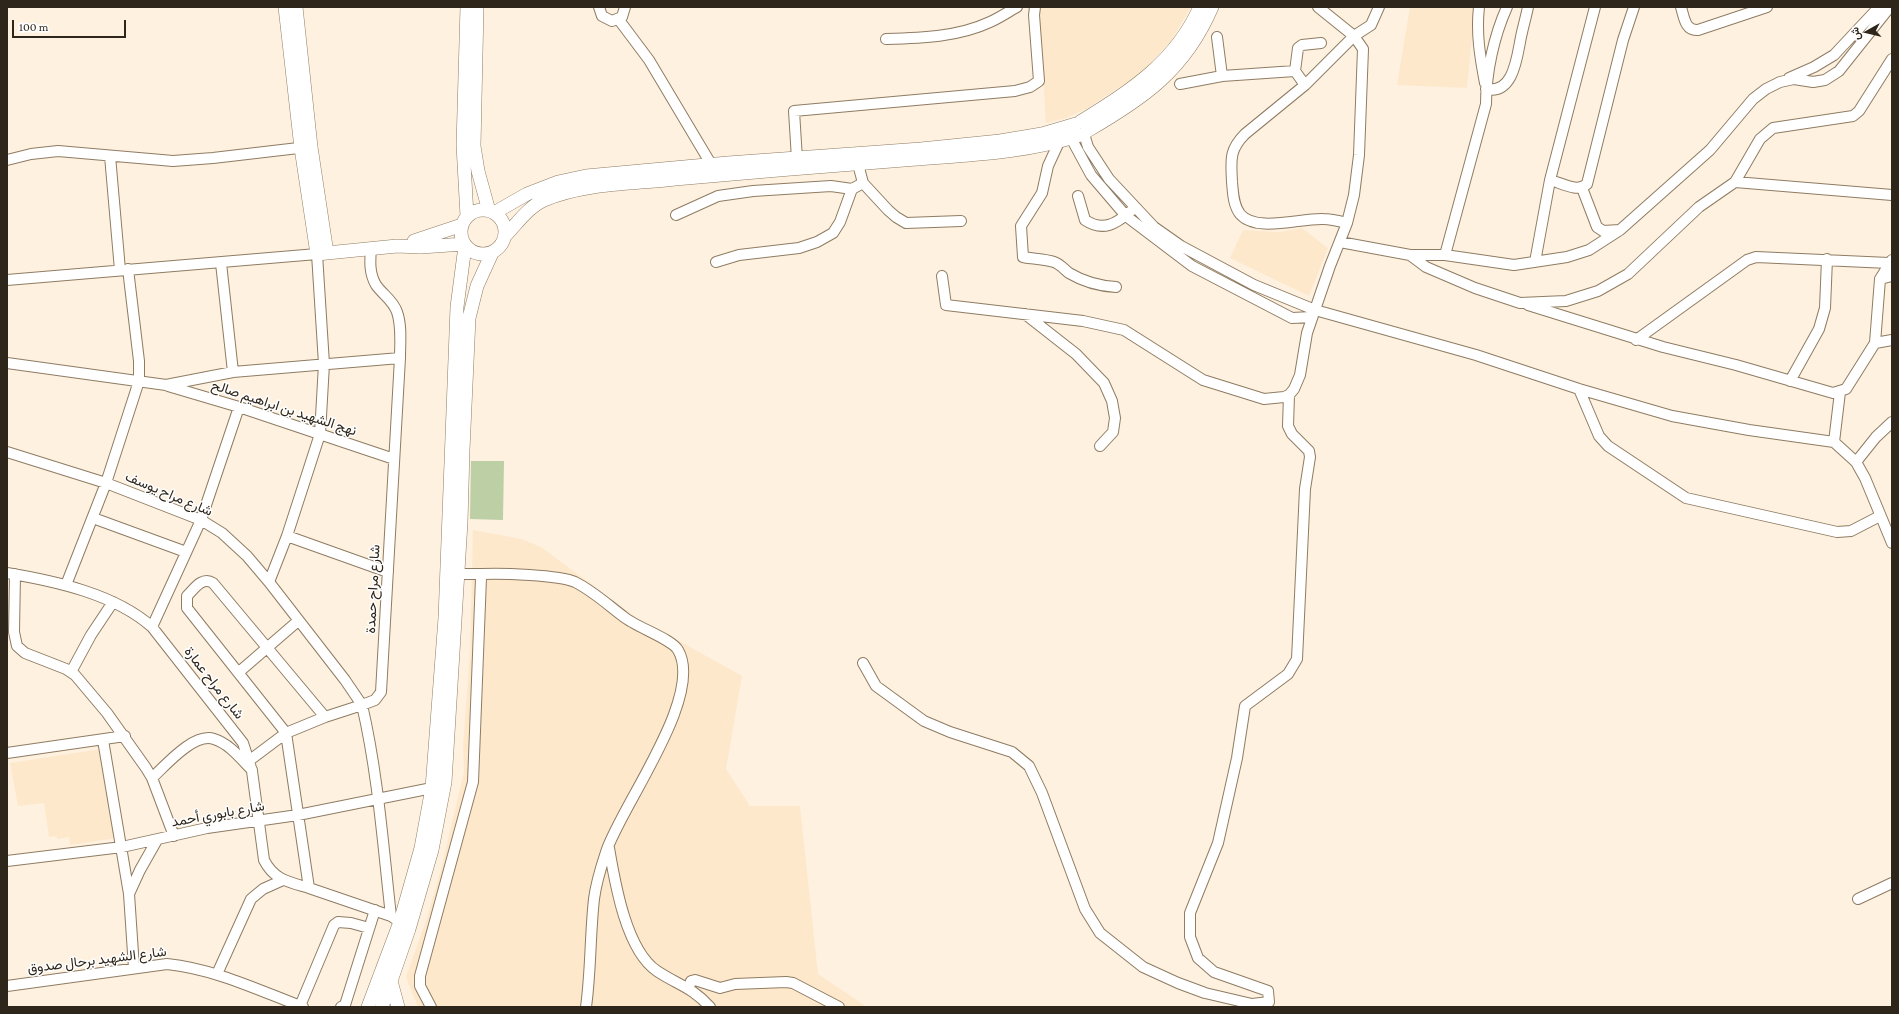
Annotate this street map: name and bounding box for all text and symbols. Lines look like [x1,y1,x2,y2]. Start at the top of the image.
scale bar [14,12,128,38]
north arrow [1847,12,1887,52]
text: 100 m [19,20,48,34]
text: ش [1848,26,1862,41]
street label: نهج الشهيد بن ابراهيم صالح [209,377,359,439]
street label: شارع مراح يوسف [123,468,215,520]
street label: شارع مراح حمدة [362,544,384,634]
street label: شارع مراح عمارة [181,643,247,723]
street label: شارع بابوري أحمد [170,798,266,830]
street label: شارع الشهيد برحال صدوق [26,943,168,977]

